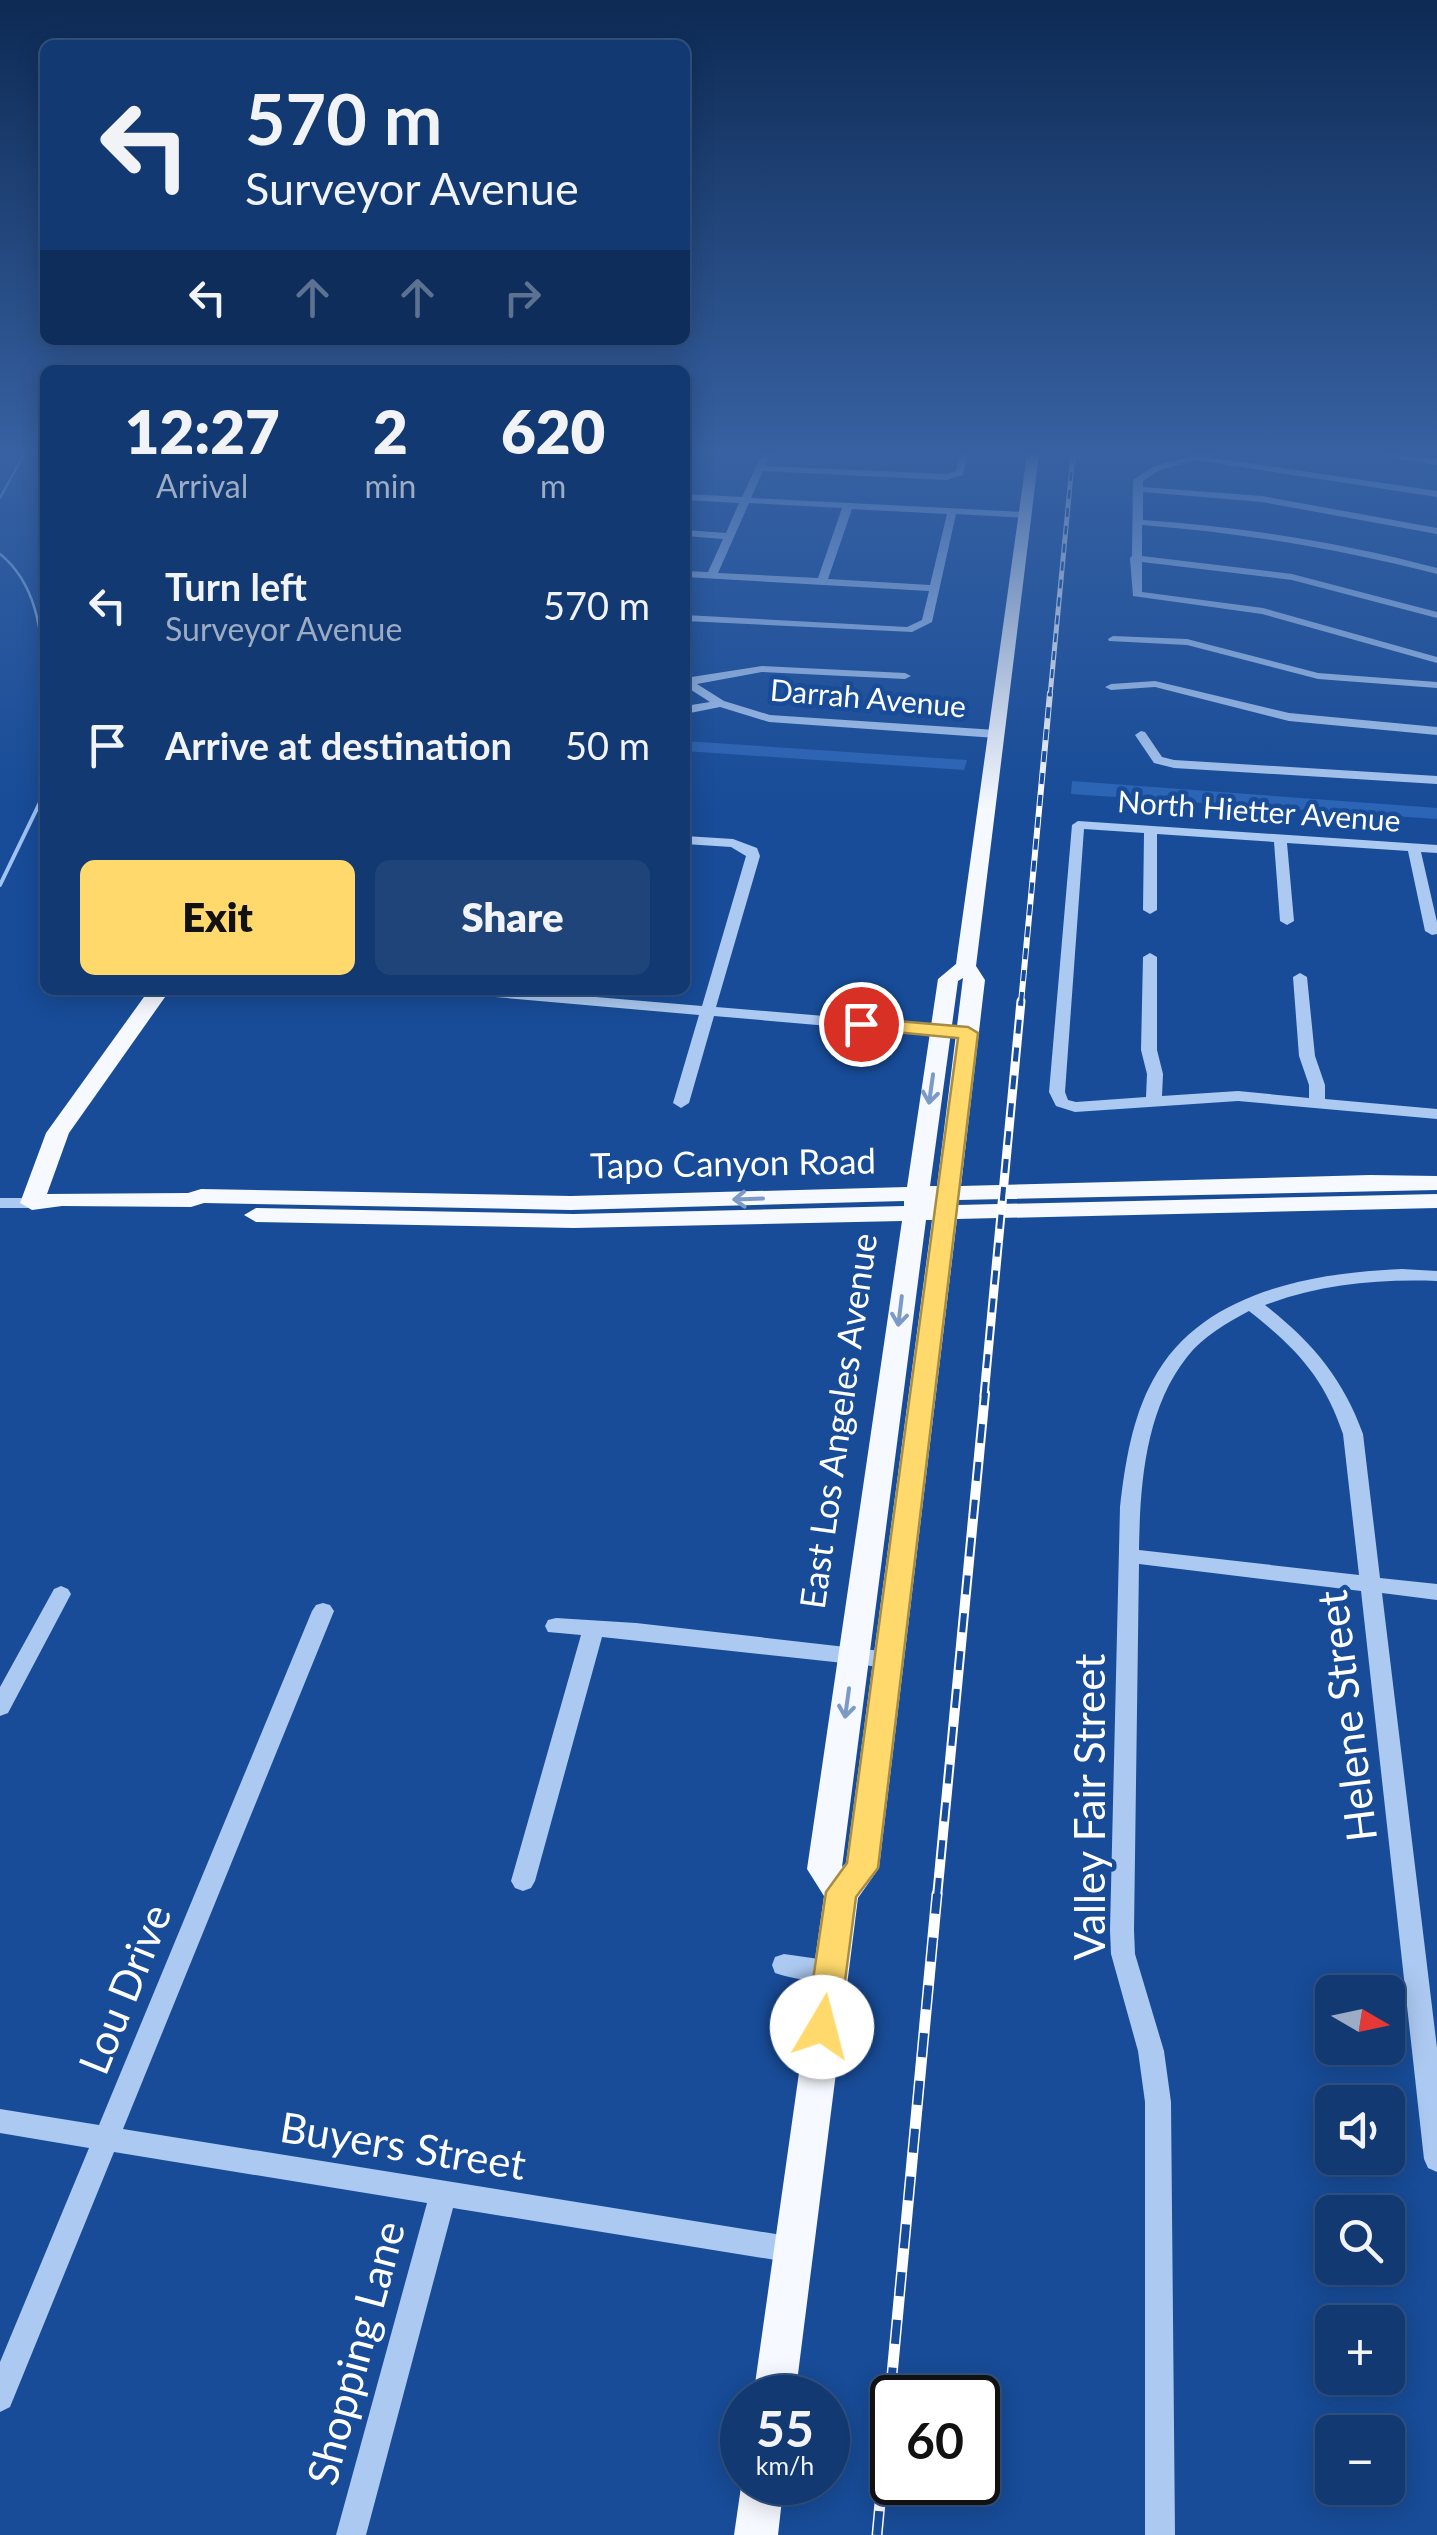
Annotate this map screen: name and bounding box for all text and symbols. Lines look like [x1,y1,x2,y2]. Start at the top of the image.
text: 570 m [245,76,442,160]
icon: left [80,80,210,210]
text: Surveyor Avenue [245,161,579,215]
icon: left [180,270,235,325]
icon: ahead [285,270,340,325]
icon: ahead [390,270,445,325]
icon: right [495,270,550,325]
text: 12:27 [125,395,280,467]
text: 2 [373,395,408,467]
text: 620 [501,395,605,467]
text: Arrival [156,466,248,505]
text: min [364,466,416,505]
text: m [540,466,566,505]
text: Turn left [165,563,307,609]
icon: left [80,578,135,633]
text: 570 m [543,582,650,628]
text: Surveyor Avenue [165,609,402,648]
street label: Darrah Avenue [769,671,968,724]
icon: arrive [80,718,135,773]
text: Arrive at destination [165,722,512,768]
text: 50 m [565,722,650,768]
street label: North Hietter Avenue [1116,782,1402,838]
button: Exit [80,860,355,975]
button: Share [375,860,650,975]
pin [819,982,904,1067]
icon: arrive [834,997,889,1052]
one-way arrow [922,1072,940,1104]
street label: Tapo Canyon Road [590,1139,876,1185]
one-way arrow [732,1189,764,1208]
street label: East Los Angeles Avenue [790,1230,884,1611]
one-way arrow [890,1295,909,1327]
street label: Helene Street [1306,1588,1386,1845]
street label: Valley Fair Street [1064,1654,1114,1960]
one-way arrow [837,1686,855,1718]
street label: Lou Drive [68,1897,181,2081]
position arrow [770,1975,874,2079]
north arrow [1315,1975,1405,2065]
map controls [1315,1975,1405,2505]
button: sound [1315,2085,1405,2175]
street label: Buyers Street [277,2101,530,2189]
button: search [1315,2195,1405,2285]
street label: Shopping Lane [296,2215,414,2490]
button: + [1315,2305,1405,2395]
speed limit sign: 60 [870,2375,1000,2505]
text: 55 [756,2398,814,2458]
button: − [1315,2415,1405,2505]
text: km/h [756,2450,814,2480]

